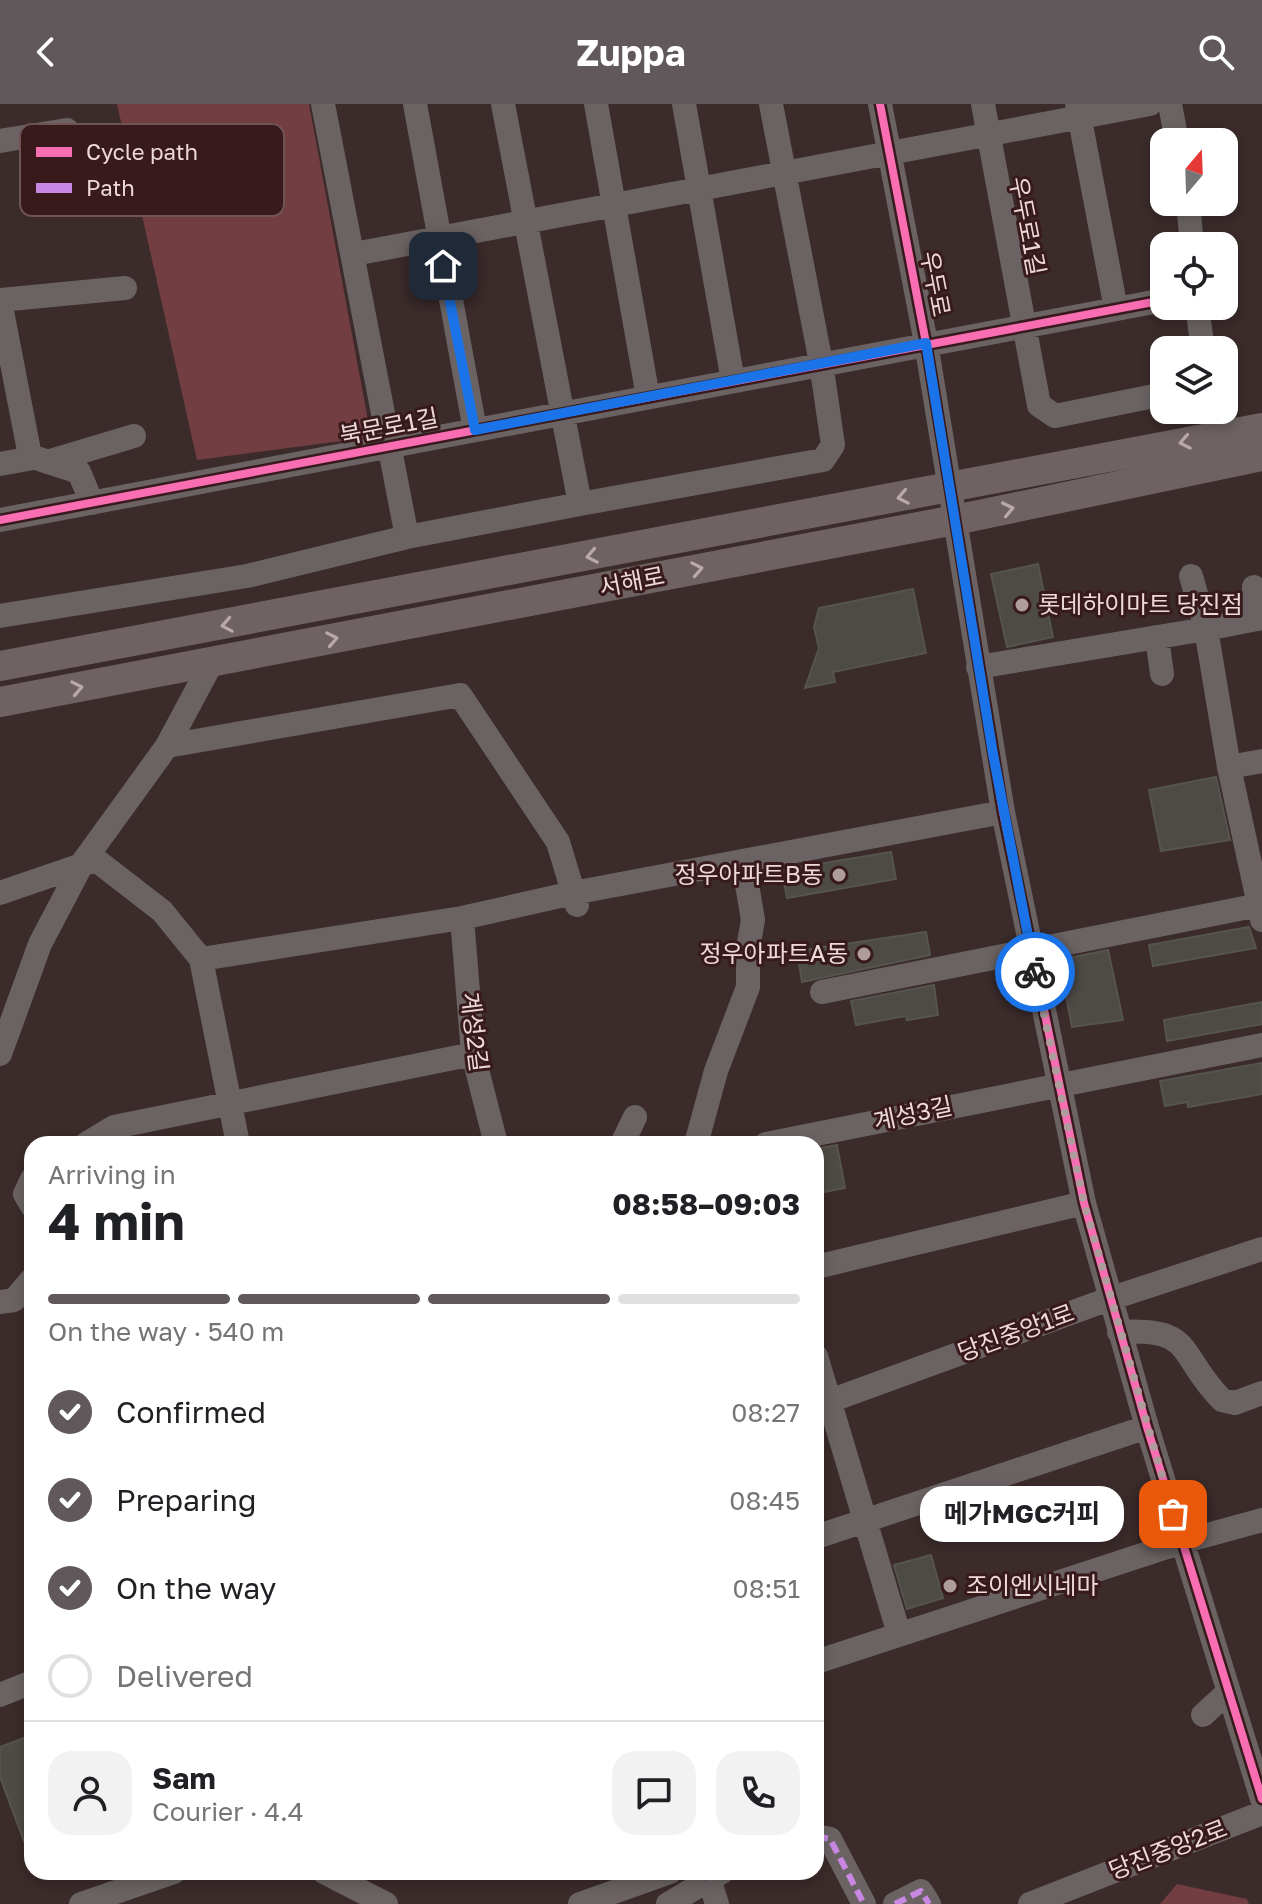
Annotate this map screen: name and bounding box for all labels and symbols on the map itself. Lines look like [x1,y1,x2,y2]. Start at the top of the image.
legend [20,124,284,216]
north arrow [1150,128,1238,216]
text: Cycle path [86,138,198,165]
text: Path [86,174,135,201]
street label: 우두로1길 [1005,174,1052,278]
pin [409,232,477,300]
street label: 우두로 [916,248,957,319]
street label: 북문로1길 [337,402,441,449]
one-way arrow [1179,433,1192,450]
one-way arrow [896,487,909,504]
one-way arrow [1000,501,1014,518]
one-way arrow [585,546,599,563]
street label: 서해로 [596,560,667,601]
one-way arrow [691,562,704,579]
place label: 롯데하이마트 당진점 [1038,589,1243,618]
marker: 롯데하이마트 당진점 [1013,596,1031,614]
one-way arrow [220,615,233,632]
one-way arrow [325,632,339,649]
one-way arrow [70,680,83,697]
place label: 정우아파트B동 [674,859,823,888]
marker: 정우아파트B동 [830,866,848,884]
courier [995,932,1075,1012]
place label: 정우아파트A동 [699,938,848,967]
marker: 정우아파트A동 [855,945,873,963]
street label: 계성2길 [456,990,495,1073]
street label: 계성3길 [870,1090,955,1135]
street label: 당진중앙1로 [953,1297,1078,1366]
pin [1139,1480,1207,1548]
callout: 메가MGC커피 [921,1486,1125,1542]
place label: 조이엔시네마 [966,1570,1098,1599]
marker: 조이엔시네마 [941,1577,959,1595]
street label: 당진중앙2로 [1104,1813,1231,1884]

